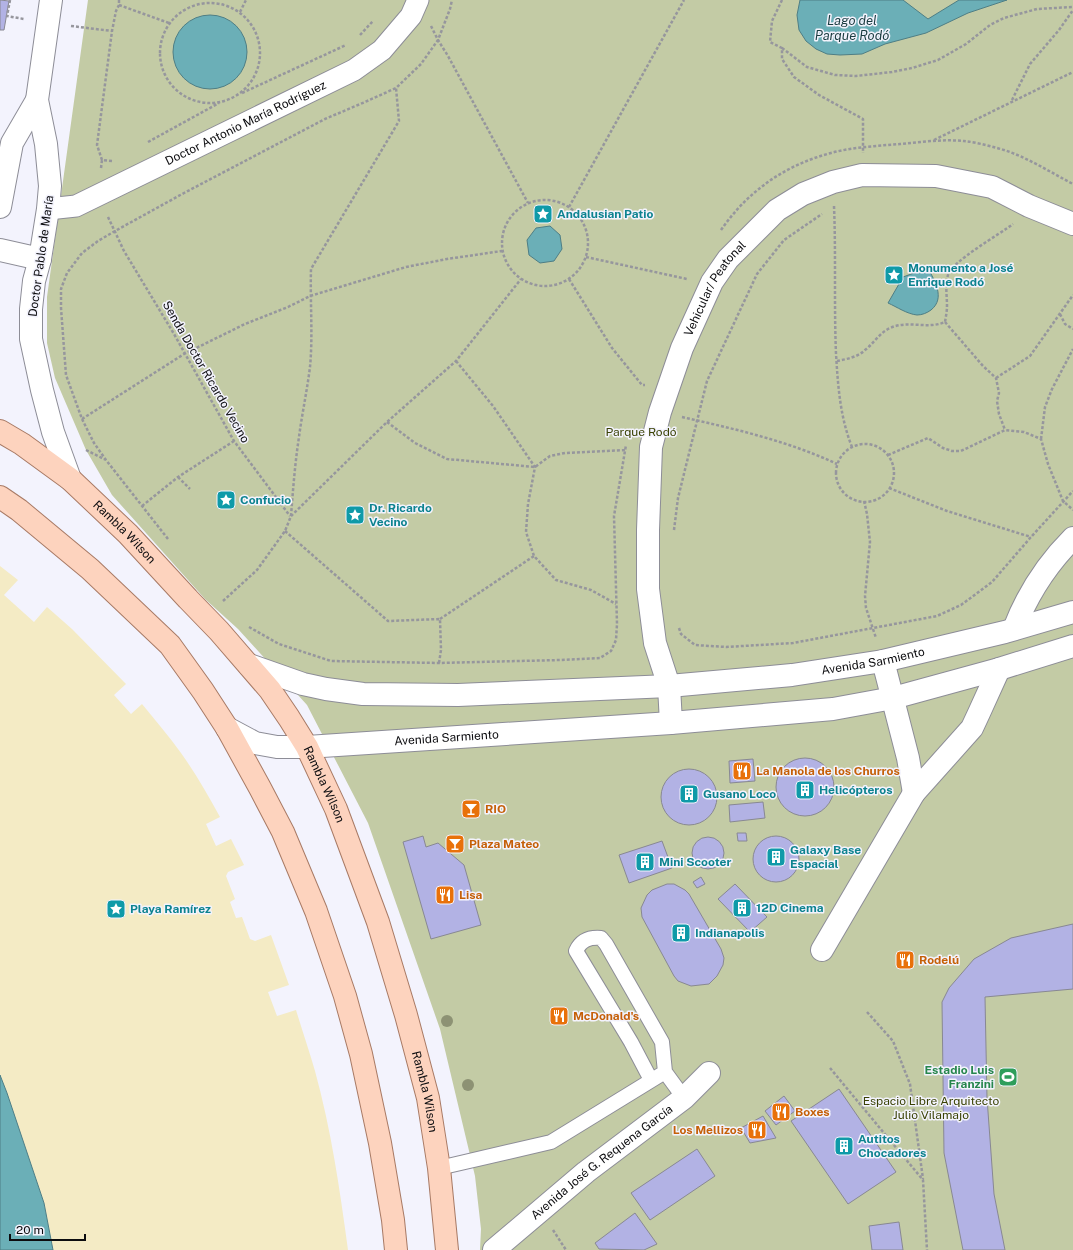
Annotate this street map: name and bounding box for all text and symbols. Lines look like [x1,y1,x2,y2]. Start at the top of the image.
water label: Lago del Parque Rodó [815,13,889,43]
street label: Doctor Antonio María Rodríguez [163,78,328,168]
street label: Doctor Pablo de María [26,194,56,318]
place icon: Andalusian Patio [532,203,554,225]
place label: Andalusian Patio [557,207,654,221]
street label: Vehicular/ Peatonal [681,238,749,338]
place label: Monumento a José Enrique Rodó [908,261,1014,289]
place icon: Monumento a José Enrique Rodó [883,264,905,286]
street label: Senda Doctor Ricardo Vecino [160,299,253,446]
park label: Parque Rodó [605,425,677,439]
place icon: Confucio [215,489,237,511]
place label: Confucio [240,493,291,507]
street label: Rambla Wilson [90,498,159,566]
place label: Dr. Ricardo Vecino [369,501,432,529]
place icon: Dr. Ricardo Vecino [344,504,366,526]
street label: Avenida Sarmiento [820,644,926,677]
street label: Avenida Sarmiento [394,727,499,748]
street label: Rambla Wilson [301,744,348,825]
restaurant icon: La Manola de los Churros [731,760,753,782]
place label: La Manola de los Churros [756,764,900,778]
building icon: Helicópteros [794,779,816,801]
building icon: Gusano Loco [678,783,700,805]
place label: Helicópteros [819,783,892,797]
place label: Gusano Loco [703,787,776,801]
bar icon: RIO [460,798,482,820]
place label: RIO [485,802,506,816]
bar icon: Plaza Mateo [444,833,466,855]
place label: Plaza Mateo [469,837,539,851]
place label: Galaxy Base Espacial [790,843,861,871]
building icon: Galaxy Base Espacial [765,846,787,868]
building icon: Mini Scooter [634,851,656,873]
place label: Mini Scooter [659,855,731,869]
restaurant icon: Lisa [434,884,456,906]
place label: Lisa [459,888,482,902]
building icon: 12D Cinema [731,897,753,919]
place icon: Playa Ramírez [105,898,127,920]
place label: 12D Cinema [756,901,824,915]
place label: Playa Ramírez [130,902,211,916]
building icon: Indianapolis [670,922,692,944]
place label: Indianapolis [695,926,765,940]
restaurant icon: Rodelú [894,949,916,971]
place label: Rodelú [919,953,959,967]
restaurant icon: McDonald's [548,1005,570,1027]
place label: McDonald's [573,1009,639,1023]
street label: Rambla Wilson [409,1050,440,1133]
place label: Estadio Luis Franzini [925,1063,994,1091]
sports icon: Estadio Luis Franzini [997,1066,1019,1088]
park label: Espacio Libre Arquitecto Julio Vilamajo [863,1094,1000,1122]
restaurant icon: Boxes [770,1101,792,1123]
street label: Avenida José G. Requena García [528,1102,675,1223]
place label: Boxes [795,1105,830,1119]
restaurant icon: Los Mellizos [746,1119,768,1141]
place label: Los Mellizos [673,1123,743,1137]
place label: Autitos Chocadores [858,1132,926,1160]
building icon: Autitos Chocadores [833,1135,855,1157]
scale bar [10,1216,85,1242]
text: 20 m [16,1223,44,1237]

